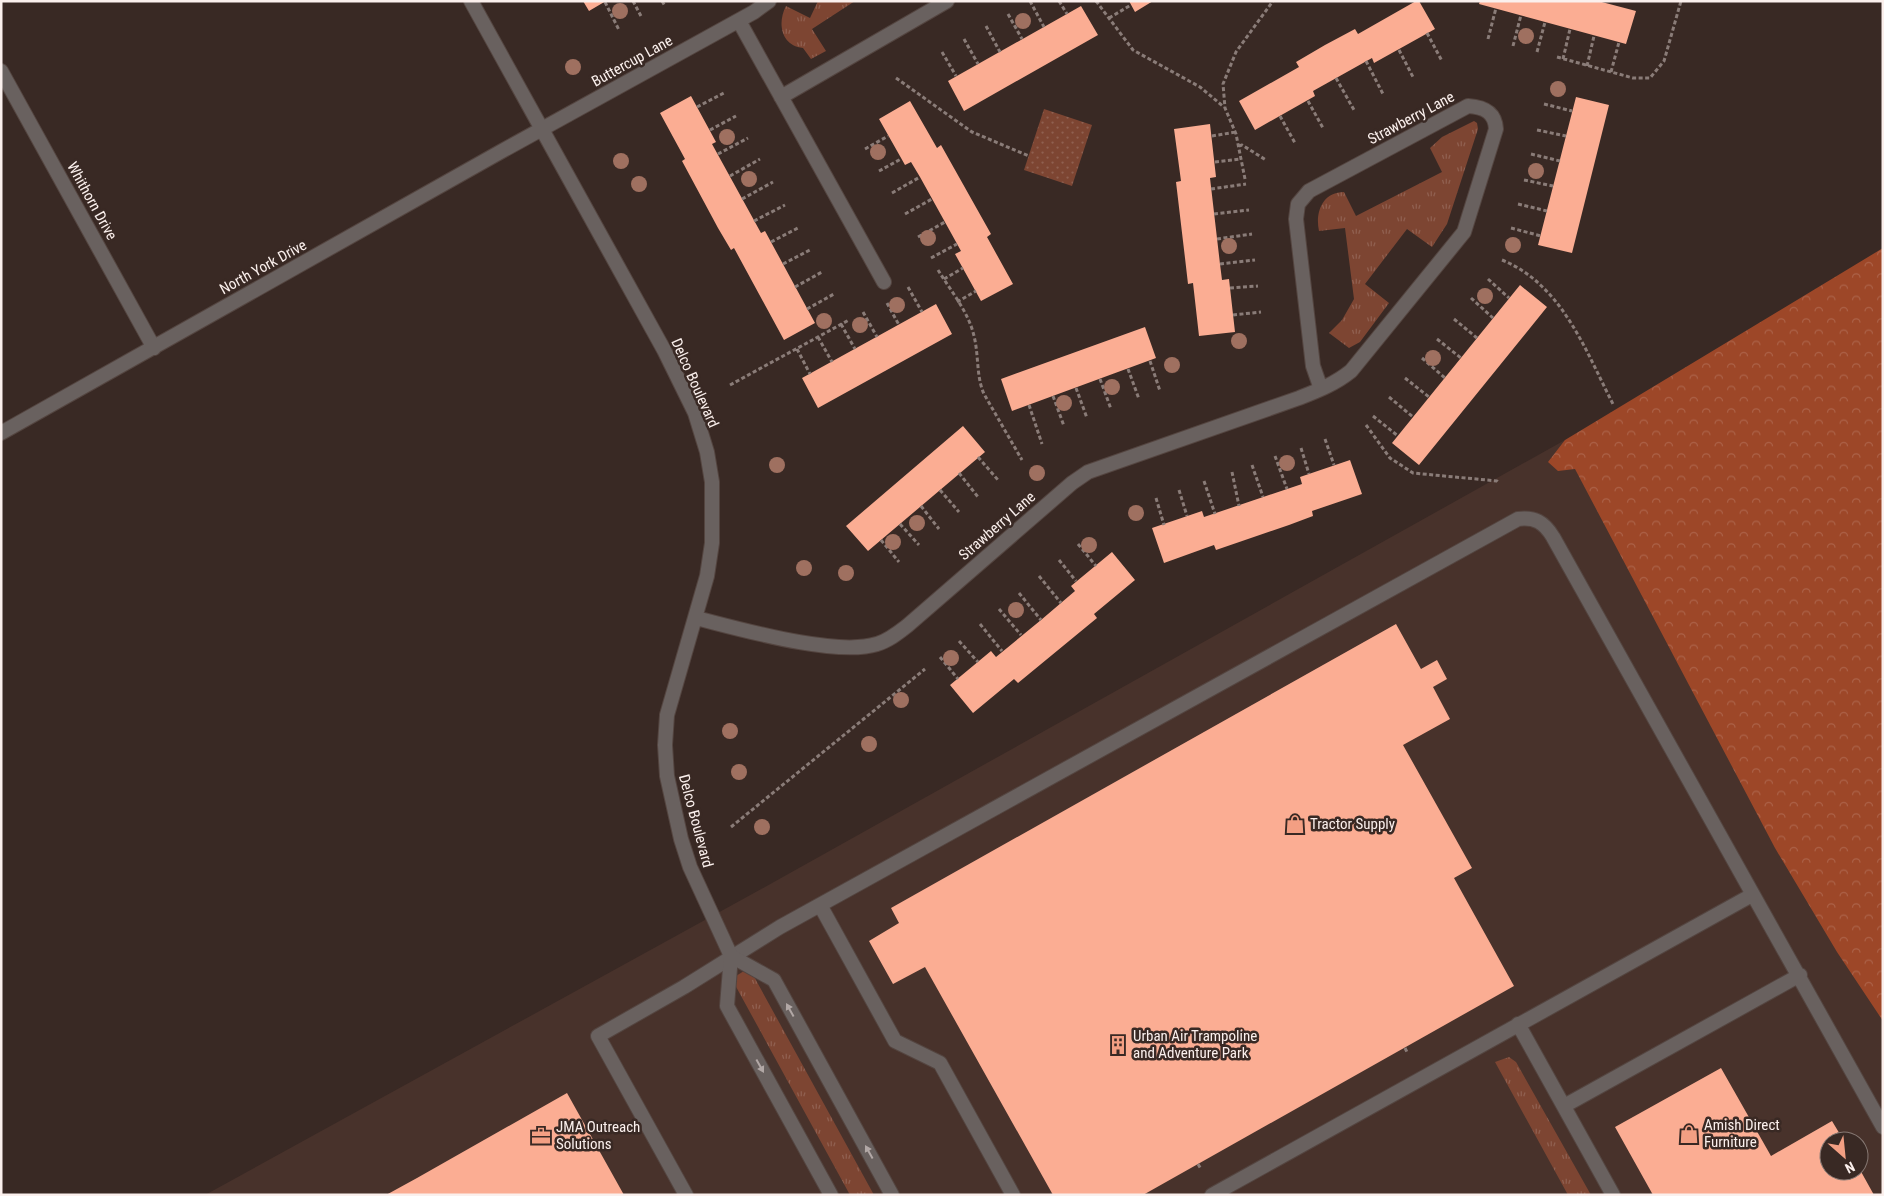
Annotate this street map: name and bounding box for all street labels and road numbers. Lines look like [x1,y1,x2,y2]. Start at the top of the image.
street label: Buttercup Lane [589,31,675,91]
street label: Strawberry Lane [1365,88,1457,148]
street label: Whithorn Drive [63,159,121,243]
street label: North York Drive [216,236,310,298]
street label: Delco Boulevard [667,336,723,430]
street label: Strawberry Lane [955,488,1039,564]
street label: Delco Boulevard [675,772,717,870]

